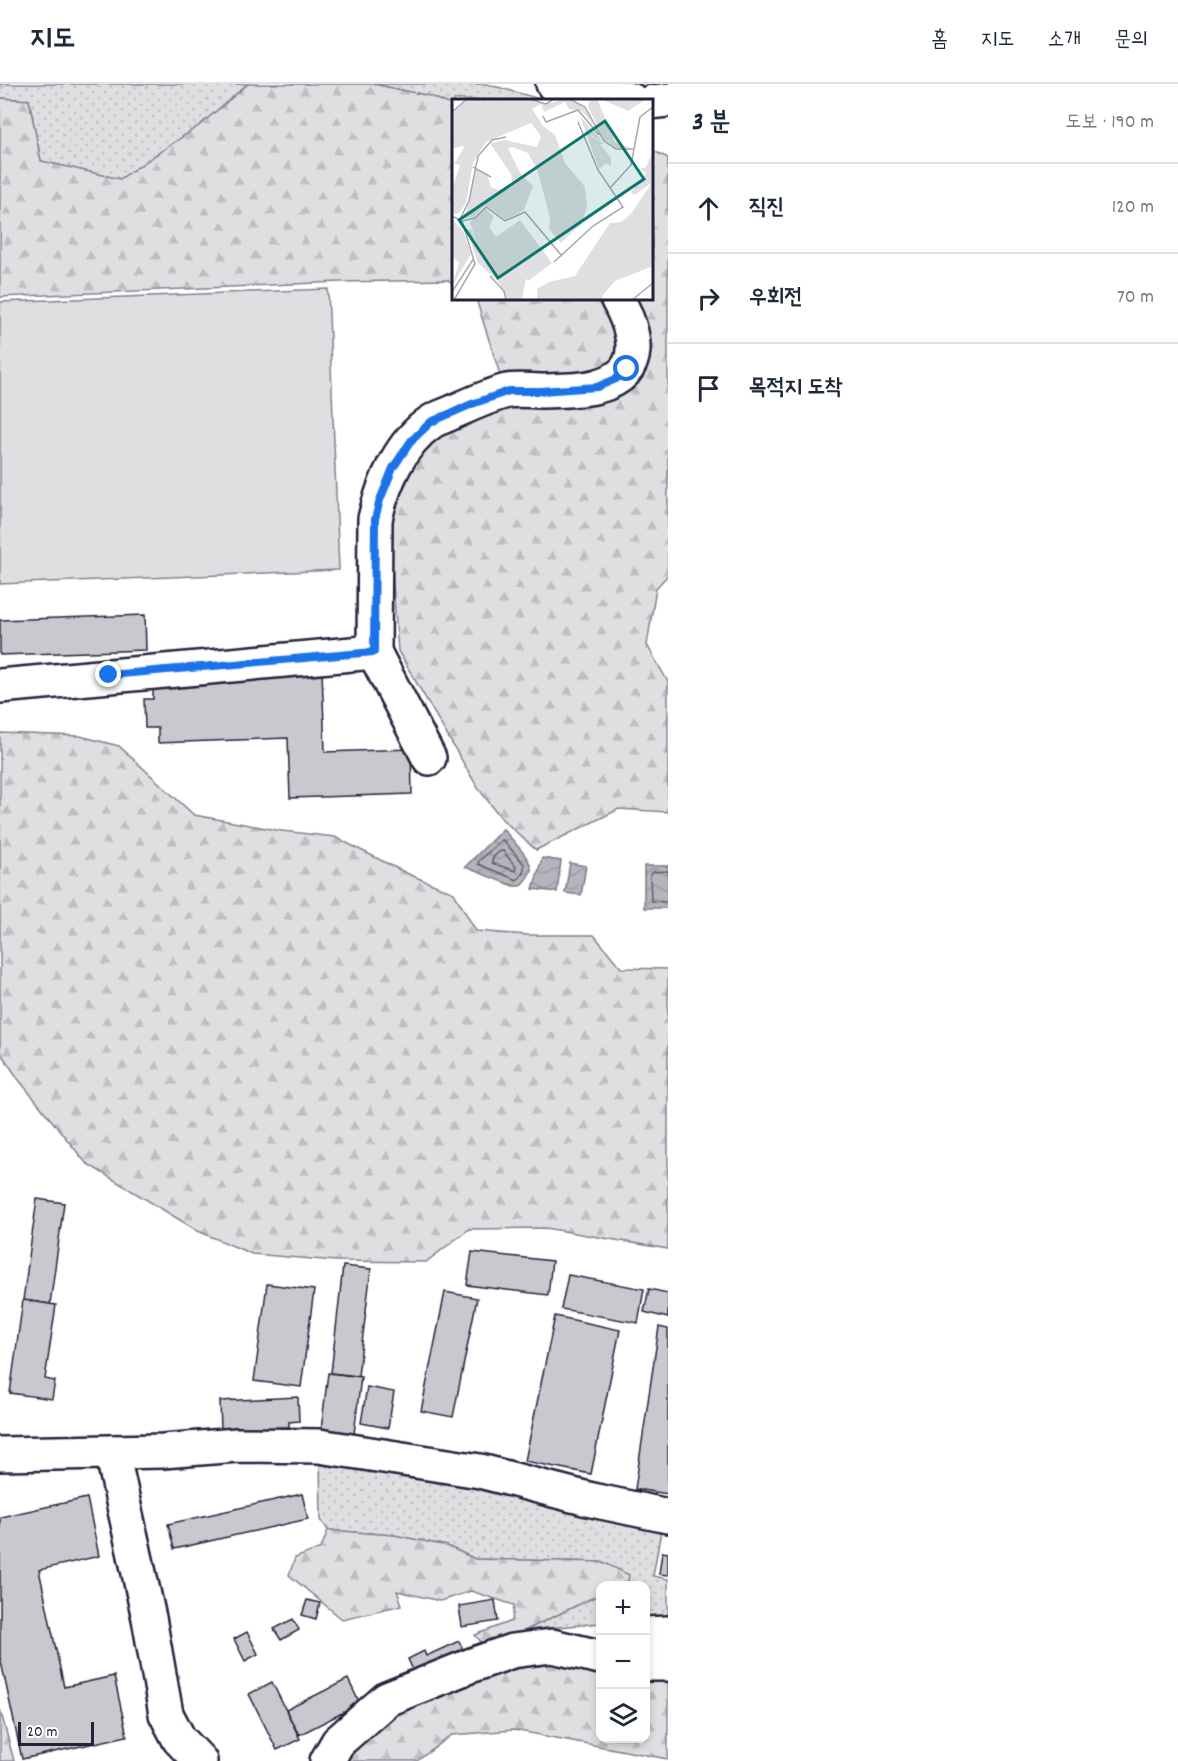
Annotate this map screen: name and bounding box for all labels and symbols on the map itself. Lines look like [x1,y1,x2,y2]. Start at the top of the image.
inset map [452,99,653,300]
route start [613,355,639,381]
route end [95,661,121,687]
scale bar [18,1719,94,1746]

